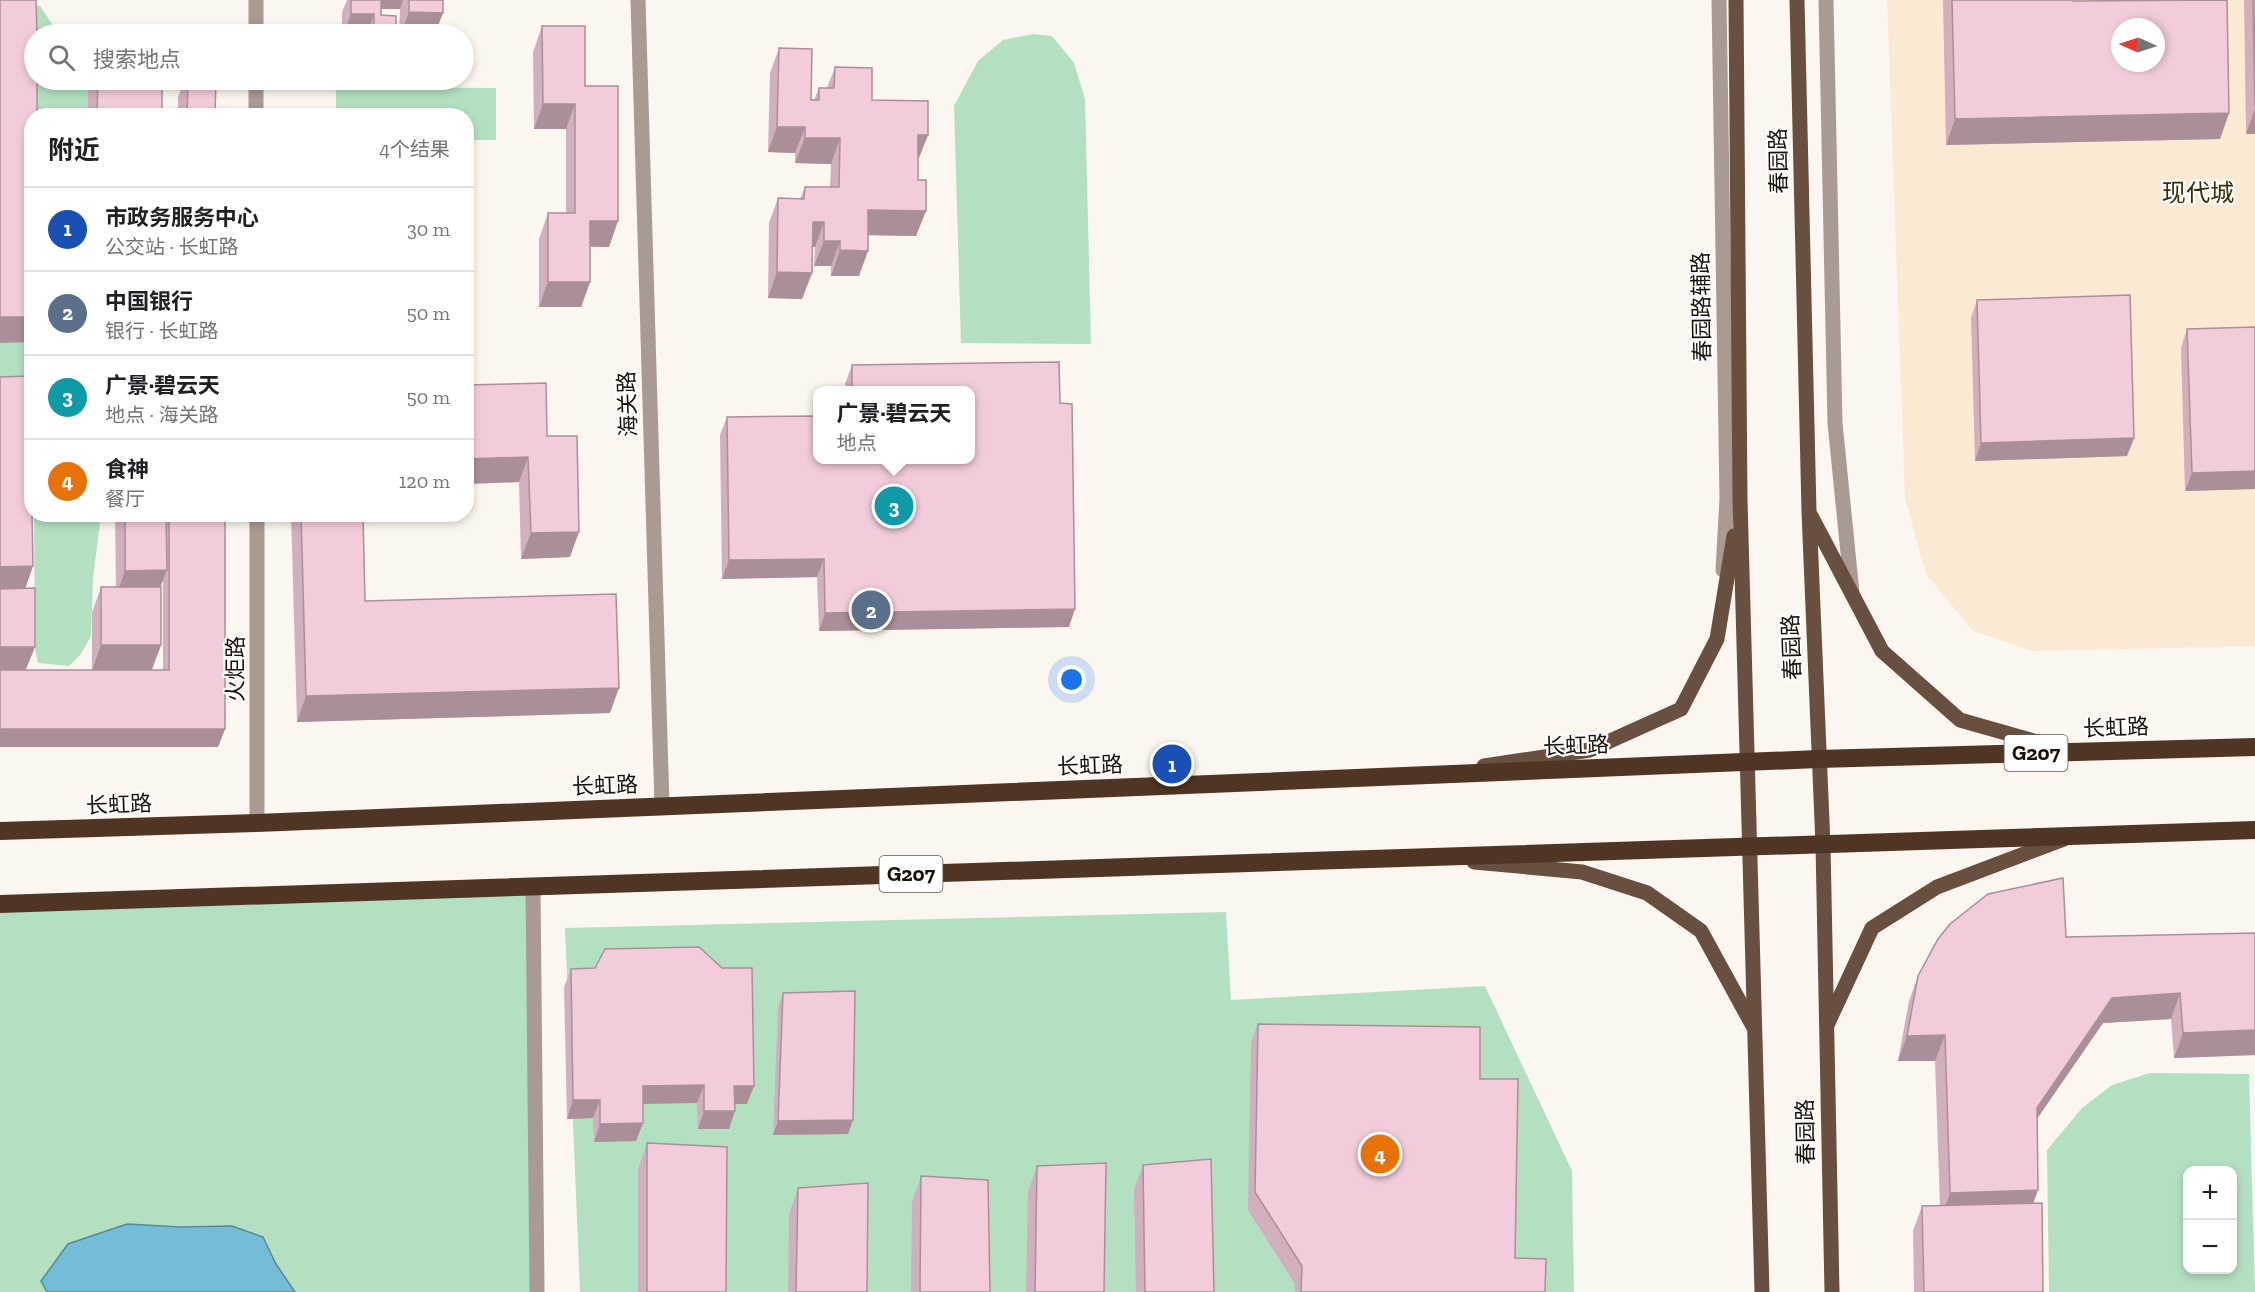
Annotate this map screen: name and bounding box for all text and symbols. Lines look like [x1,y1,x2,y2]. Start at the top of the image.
north arrow [2111,18,2165,72]
search box [24,24,474,90]
icon: search [45,41,78,74]
text: 搜索地点 [93,46,181,73]
street label: 春园路 [1764,128,1793,194]
text: 附近 [48,134,100,166]
text: 4个结果 [379,137,450,161]
district label: 现代城 [2162,178,2234,207]
text: 市政务服务中心 [105,204,259,231]
text: 1 [63,217,72,241]
text: 30 m [407,217,450,241]
text: 公交站 · 长虹路 [105,235,238,259]
street label: 春园路辅路 [1687,252,1716,362]
text: 中国银行 [105,288,193,315]
text: 2 [62,301,73,325]
text: 50 m [406,301,450,325]
text: 银行 · 长虹路 [105,319,218,343]
street label: 海关路 [613,371,642,437]
text: 广景·碧云天 [105,372,220,399]
text: 3 [62,385,73,409]
text: 50 m [406,385,450,409]
popup [813,386,975,464]
text: 广景·碧云天 [836,400,952,427]
text: 地点 · 海关路 [105,403,218,427]
text: 地点 [836,431,876,455]
text: 食神 [105,456,149,483]
text: 4 [62,469,73,493]
text: 120 m [399,469,450,493]
pin: 3 [874,484,914,528]
text: 餐厅 [105,487,145,511]
pin: 2 [852,588,890,632]
street label: 春园路 [1777,614,1806,680]
street label: 火炬路 [222,636,249,702]
your location [1057,665,1086,694]
street label: 长虹路 [2083,713,2149,742]
street label: 长虹路 [1543,731,1609,760]
road number: G207 [2004,735,2068,771]
pin: 1 [1152,742,1192,786]
street label: 长虹路 [1057,751,1123,780]
street label: 长虹路 [572,771,638,800]
street label: 长虹路 [86,790,152,819]
road number: G207 [880,856,942,892]
street label: 春园路 [1791,1099,1820,1165]
pin: 4 [1360,1132,1400,1176]
map controls [2183,1166,2237,1274]
button: + [2183,1166,2237,1220]
button: − [2183,1220,2237,1274]

